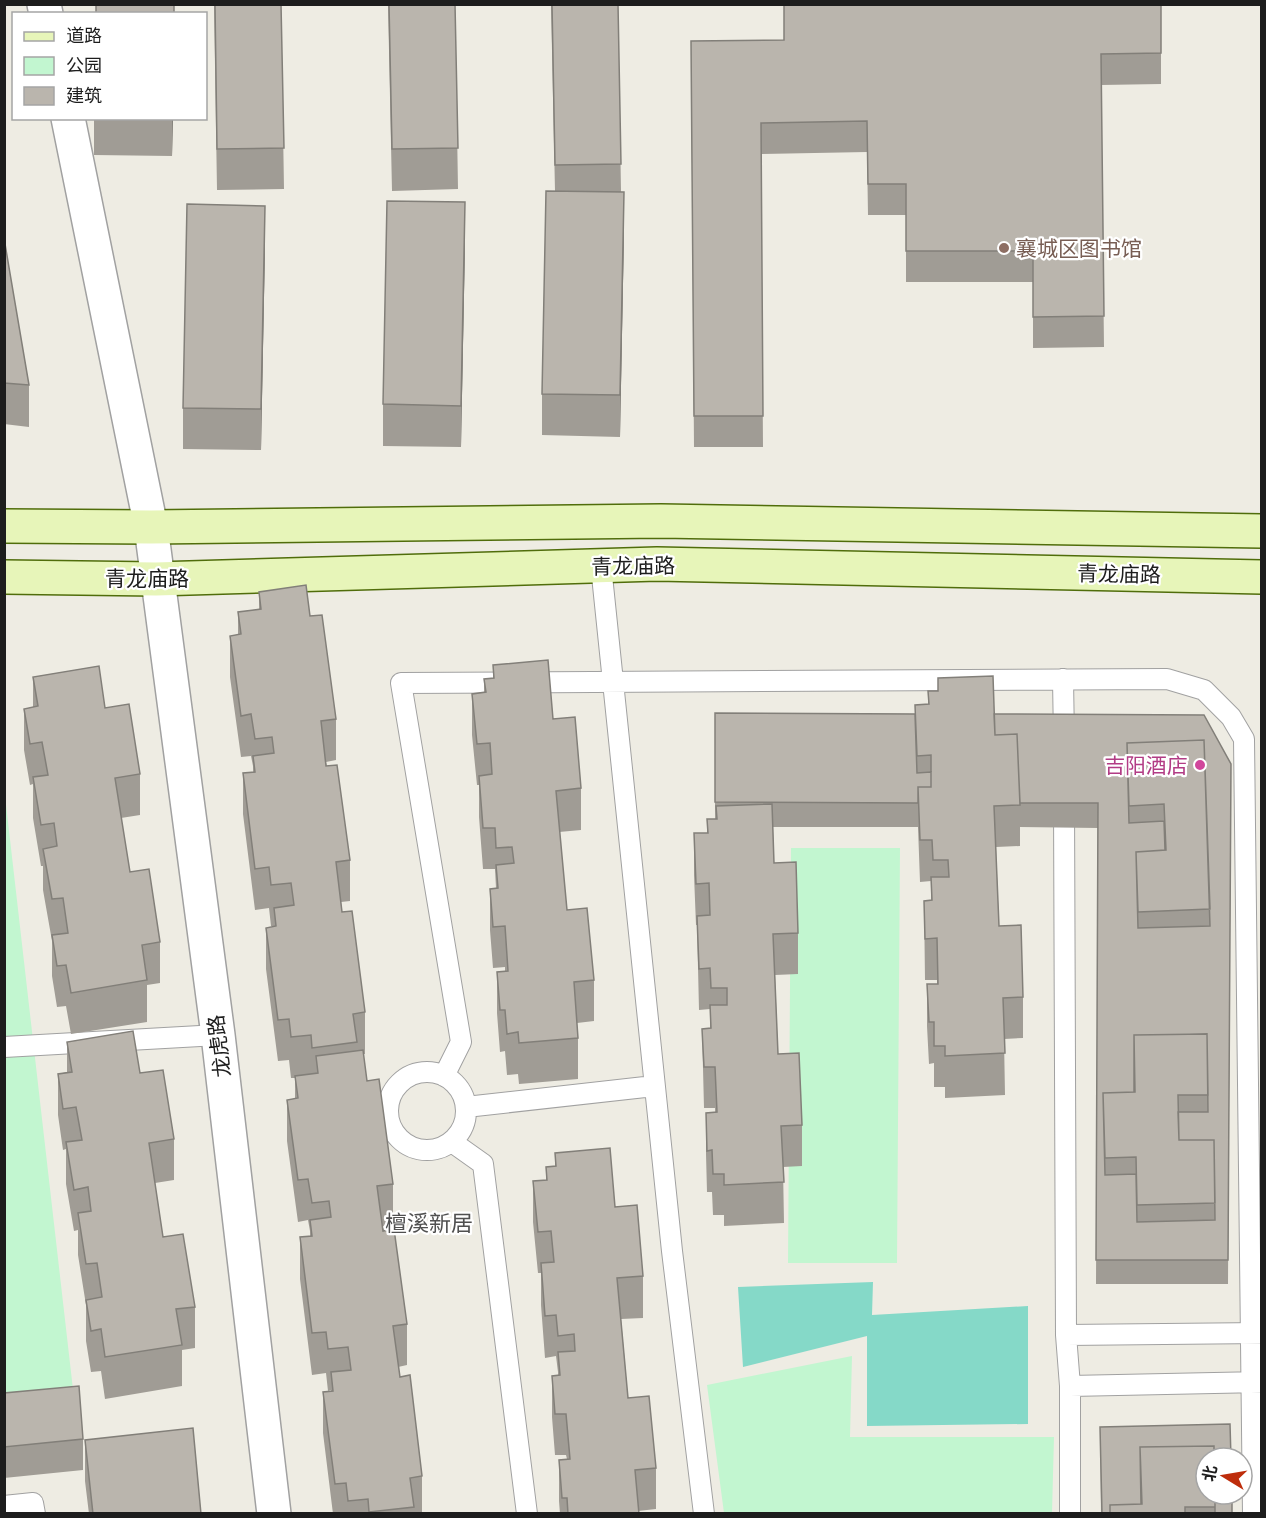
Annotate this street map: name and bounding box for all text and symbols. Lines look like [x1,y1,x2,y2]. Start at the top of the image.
legend [12,12,207,120]
text: 道路 [66,26,102,46]
text: 公园 [66,56,102,76]
text: 建筑 [66,86,102,106]
place label: 襄城区图书馆 [1016,237,1142,260]
marker: 襄城区图书馆 [997,241,1011,255]
street label: 青龙庙路 [591,554,675,578]
street label: 青龙庙路 [1077,562,1161,586]
street label: 青龙庙路 [105,567,189,590]
place label: 吉阳酒店 [1104,754,1188,777]
marker: 吉阳酒店 [1193,758,1207,772]
street label: 龙虎路 [204,1013,234,1079]
district label: 檀溪新居 [385,1211,473,1236]
north arrow [1194,1446,1254,1506]
text: 北 [1200,1464,1220,1483]

